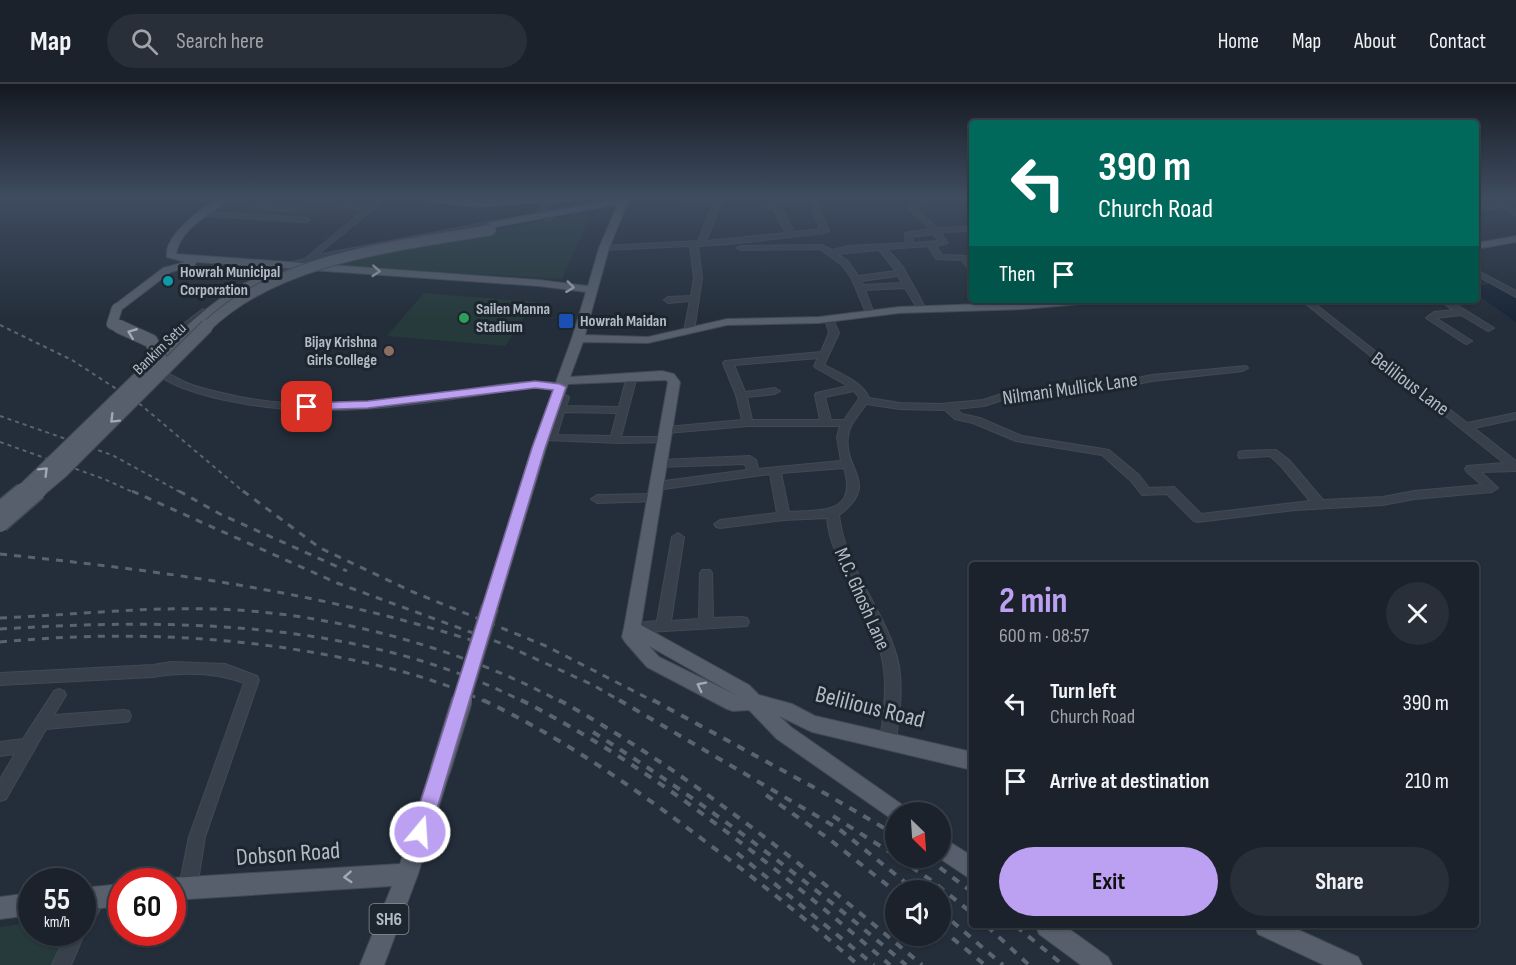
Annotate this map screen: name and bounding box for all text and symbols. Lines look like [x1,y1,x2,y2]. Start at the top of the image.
search box [107,14,527,68]
text: Map [30,25,71,58]
icon: search [128,25,161,58]
text: Search here [176,28,264,55]
text: Home [1218,29,1259,54]
text: Map [1292,29,1321,54]
text: About [1354,29,1396,54]
text: Contact [1429,29,1486,54]
text: 390 m [1098,142,1191,193]
icon: left [999,144,1077,222]
text: Church Road [1098,193,1213,225]
icon: arrive [1047,258,1080,291]
text: Then [999,261,1035,288]
place label: Howrah Municipal Corporation [180,263,280,300]
one-way arrow [371,265,380,278]
marker: Howrah Municipal Corporation [161,274,175,288]
one-way arrow [565,281,575,293]
place label: Sailen Manna Stadium [476,300,550,337]
marker: Sailen Manna Stadium [457,311,471,325]
marker: Howrah Maidan [557,312,575,330]
place label: Howrah Maidan [580,312,667,331]
street label: Bankim Setu [129,319,191,379]
one-way arrow [128,328,139,340]
place label: Bijay Krishna Girls College [304,333,377,370]
marker: Bijay Krishna Girls College [382,344,396,358]
street label: Belilious Lane [1366,347,1454,421]
street label: Nilmani Mullick Lane [1001,368,1139,410]
pin [281,381,332,432]
icon: arrive [290,390,323,423]
one-way arrow [110,412,121,422]
one-way arrow [37,467,47,478]
street label: M.C. Ghosh Lane [829,544,895,654]
text: 2 min [999,580,1068,623]
button: close [1386,582,1449,645]
text: 600 m · 08:57 [999,624,1089,648]
text: Turn left [1050,678,1116,705]
street label: Belilious Road [812,679,928,735]
one-way arrow [696,682,707,694]
icon: left [999,687,1032,720]
text: 390 m [1403,690,1449,717]
text: Church Road [1050,705,1135,729]
icon: arrive [999,765,1032,798]
text: Arrive at destination [1050,768,1209,795]
text: 210 m [1405,768,1449,795]
position arrow [388,800,452,864]
north arrow [885,802,951,868]
map controls [885,802,951,946]
street label: Dobson Road [235,836,341,872]
button: Exit [999,847,1218,916]
button: Share [1230,847,1449,916]
speed limit sign: 60 [108,868,186,946]
one-way arrow [344,871,353,884]
button: sound [885,880,951,946]
text: 55 [44,882,70,918]
road number: SH6 [370,904,408,934]
text: km/h [44,913,70,932]

